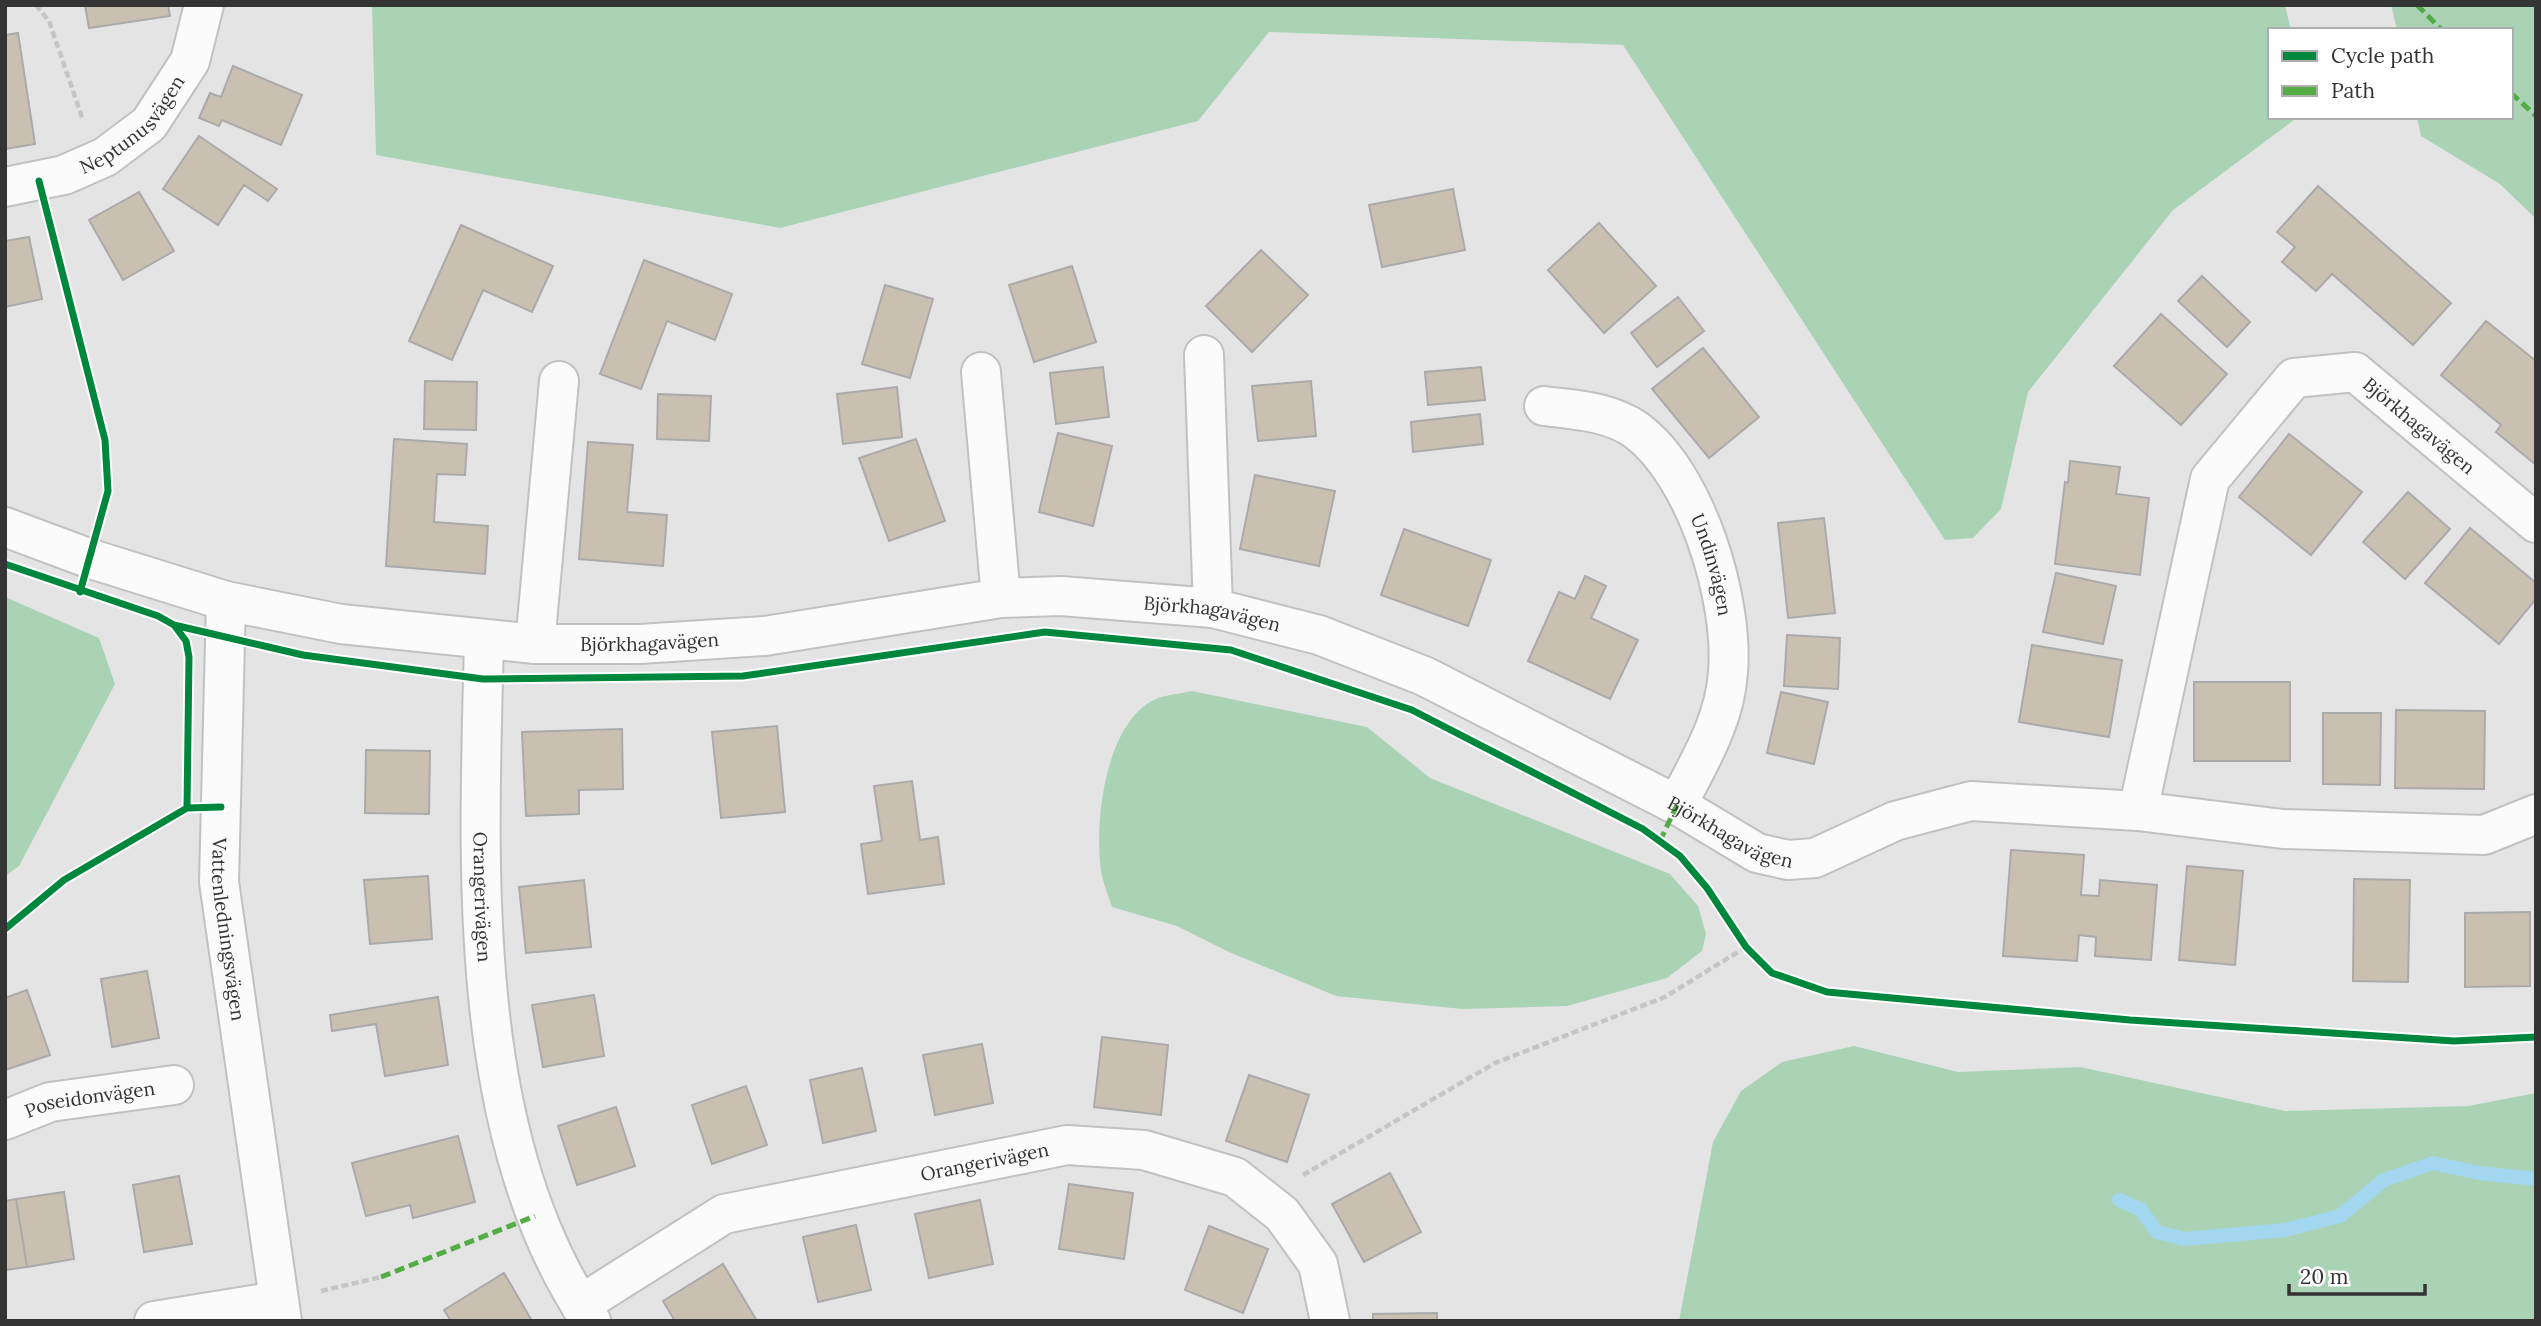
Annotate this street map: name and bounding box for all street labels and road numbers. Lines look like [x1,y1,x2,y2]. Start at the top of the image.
street label: Neptunusvägen [76,71,190,179]
street label: Björkhagavägen [2358,372,2480,479]
street label: Undinvägen [1686,510,1737,617]
street label: Björkhagavägen [1143,591,1283,637]
street label: Björkhagavägen [580,627,720,656]
street label: Björkhagavägen [1664,790,1796,873]
street label: Orangerivägen [469,832,497,963]
street label: Vattenledningsvägen [207,836,251,1022]
street label: Poseidonvägen [21,1076,156,1123]
street label: Orangerivägen [918,1137,1051,1186]

